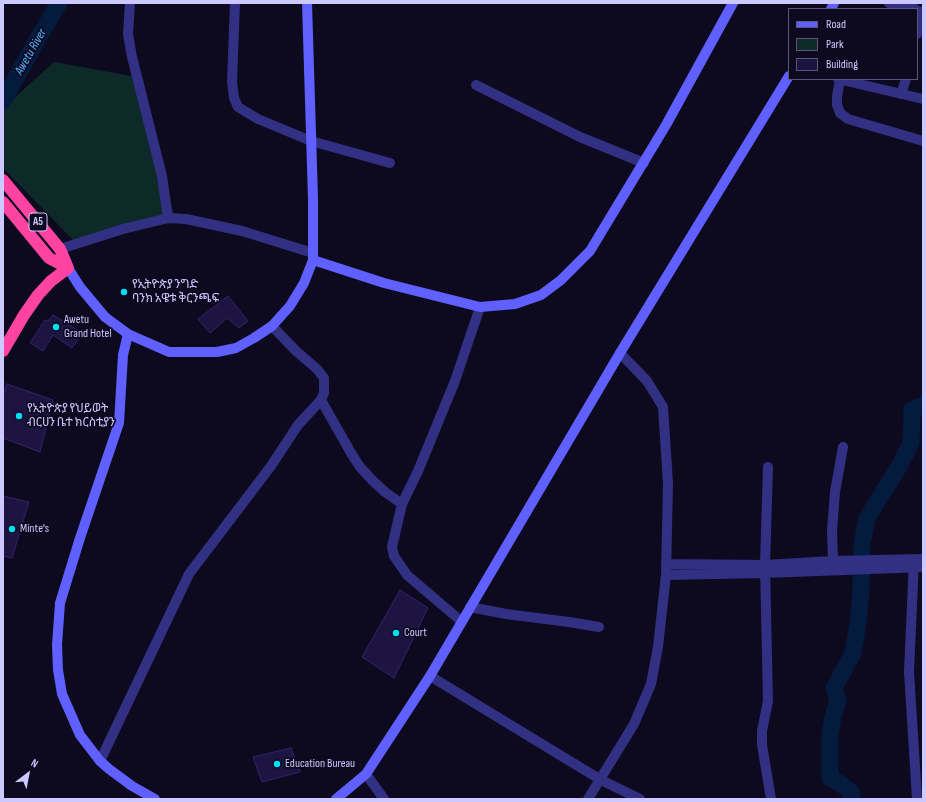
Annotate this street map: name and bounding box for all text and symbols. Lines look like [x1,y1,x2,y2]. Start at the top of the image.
legend [788,8,918,80]
text: Road [826,17,846,32]
water label: Awetu River [12,26,50,78]
text: Park [826,37,844,52]
text: Building [826,57,858,72]
road number: A5 [29,213,47,231]
place label: የኢትዮጵያ ንግድ ባንክ አዌቱ ቅርንጫፍ [132,278,219,306]
marker: የኢትዮጵያ ንግድ ባንክ አዌቱ ቅርንጫፍ [119,287,129,297]
place label: Awetu Grand Hotel [64,313,112,341]
marker: Awetu Grand Hotel [51,322,61,332]
place label: የኢትዮጵያ የህይወት ብርሀን ቤተ ክርስቲያን [27,402,115,430]
marker: የኢትዮጵያ የህይወት ብርሀን ቤተ ክርስቲያን [14,411,24,421]
place label: Minte's [20,522,49,536]
marker: Minte's [7,524,17,534]
place label: Court [404,626,427,640]
marker: Court [391,628,401,638]
north arrow [8,754,48,794]
text: N [29,756,41,770]
place label: Education Bureau [285,757,355,771]
marker: Education Bureau [272,759,282,769]

